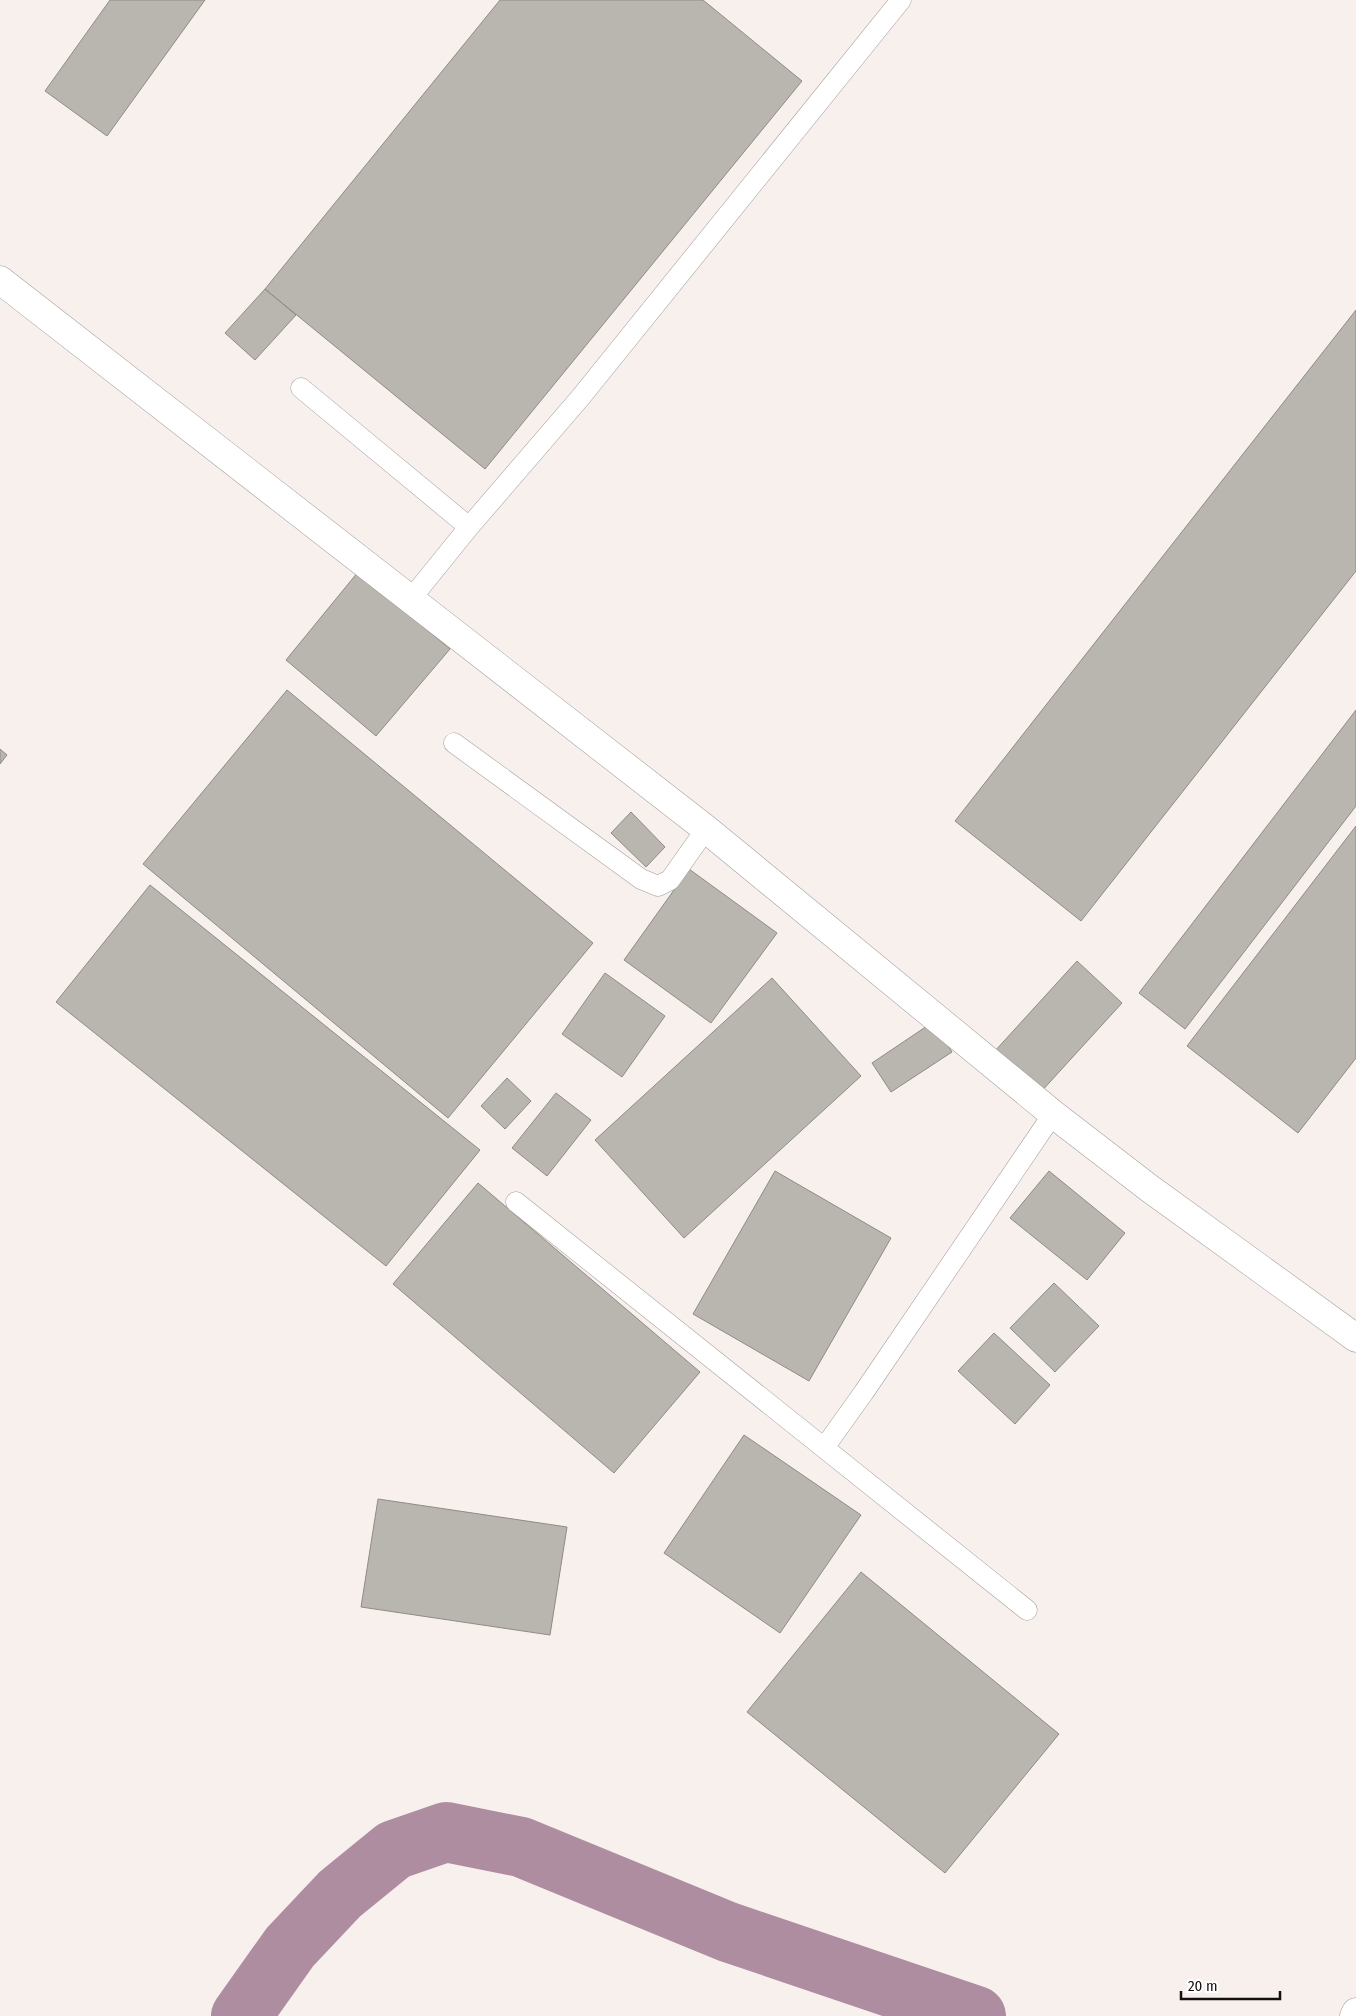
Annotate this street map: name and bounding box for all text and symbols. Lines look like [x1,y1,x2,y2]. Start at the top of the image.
scale bar [1181,1968,1280,2000]
text: 20 m [1188,1977,1218,1995]

